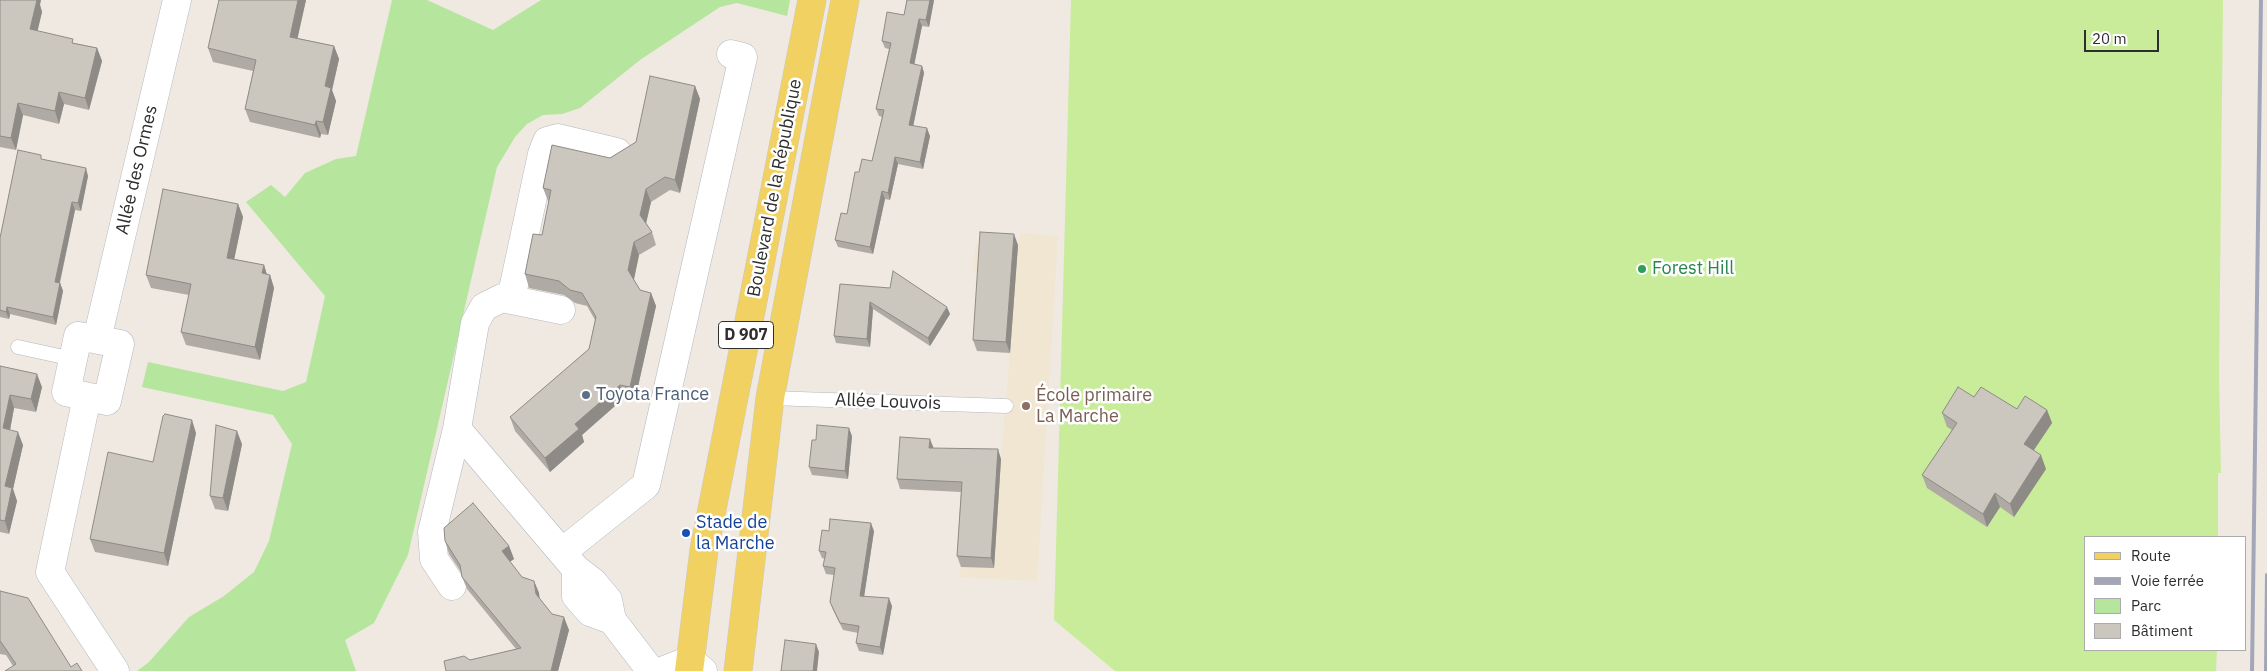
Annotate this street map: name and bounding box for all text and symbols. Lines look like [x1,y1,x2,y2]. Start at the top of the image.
scale bar [2087,20,2162,52]
text: 20 m [2092,29,2127,48]
street label: Boulevard de la République [743,77,807,299]
street label: Allée des Ormes [112,103,162,237]
place label: Forest Hill [1652,258,1734,280]
marker: Forest Hill [1636,263,1648,275]
road number: D 907 [718,322,774,348]
place label: Toyota France [596,384,709,406]
place label: École primaire La Marche [1036,385,1152,428]
marker: Toyota France [580,389,592,401]
street label: Allée Louvois [834,389,942,415]
marker: École primaire La Marche [1020,400,1032,412]
place label: Stade de la Marche [696,512,775,554]
marker: Stade de la Marche [680,527,692,539]
legend [2084,536,2247,651]
text: Route [2131,546,2171,565]
text: Voie ferrée [2131,571,2204,590]
text: Parc [2131,596,2161,615]
text: Bâtiment [2131,621,2193,640]

